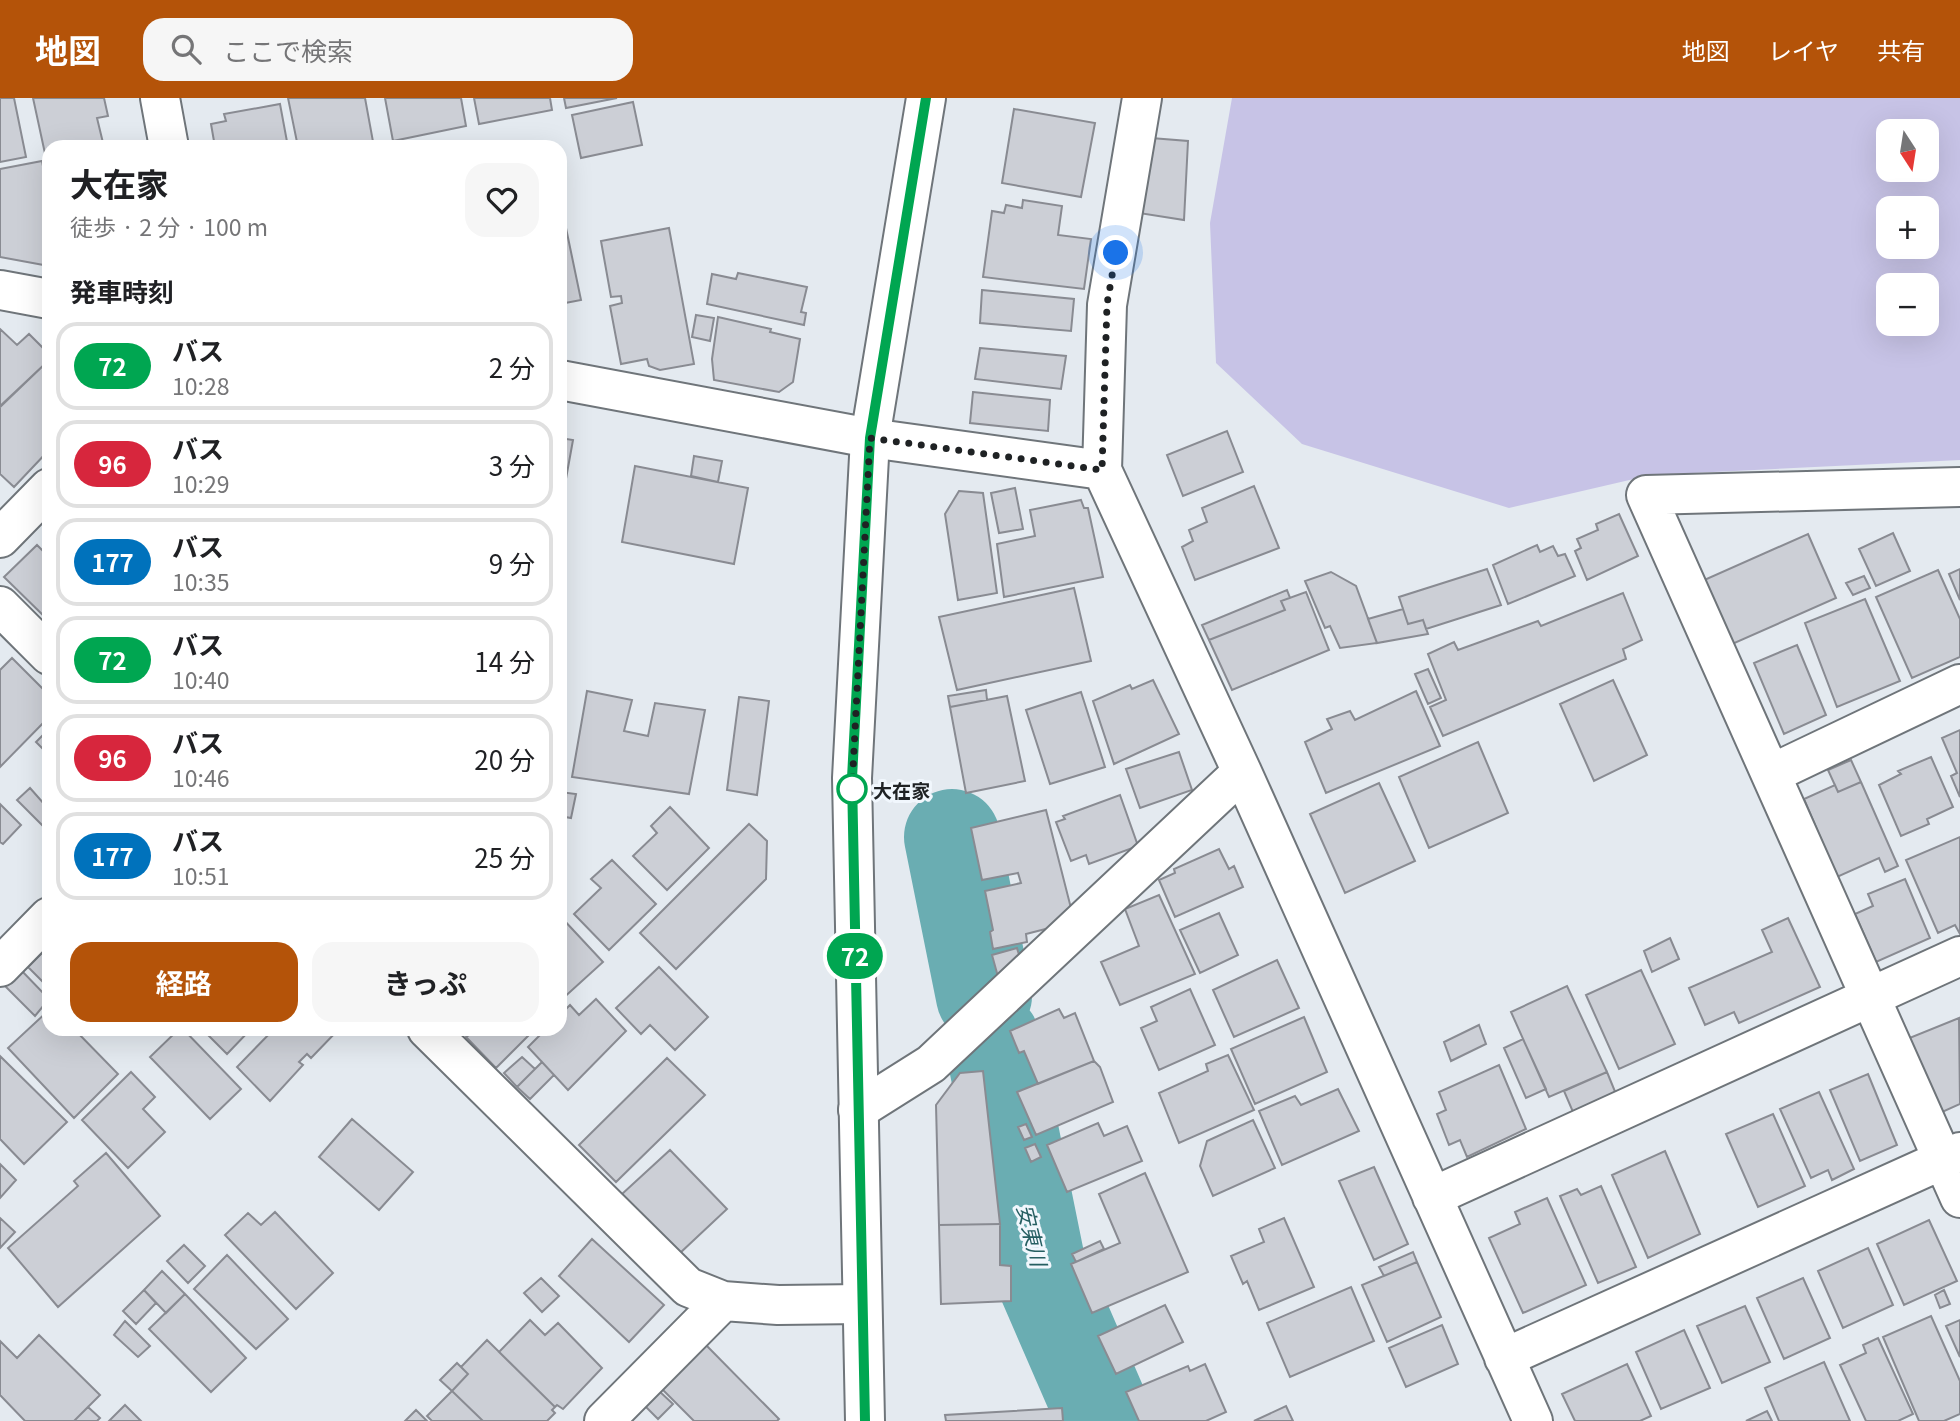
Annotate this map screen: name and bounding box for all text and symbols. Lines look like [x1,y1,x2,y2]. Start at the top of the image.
search box [143,18,633,81]
text: 地図 [35,25,101,73]
icon: search [167,30,205,68]
text: ここで検索 [223,31,353,68]
text: 地図 [1682,32,1730,67]
text: レイヤ [1768,32,1839,67]
text: 共有 [1877,32,1925,67]
north arrow [1876,119,1939,182]
map controls [1876,119,1939,336]
text: 大在家 [70,159,169,207]
button: heart [465,163,539,237]
button: + [1876,196,1939,259]
text: 徒歩 · 2 分 · 100 m [70,209,268,243]
your location [1098,235,1133,270]
text: 発車時刻 [70,272,174,309]
button: − [1876,273,1939,336]
text: バス [172,331,224,368]
text: 72 [98,348,127,383]
text: 2 分 [489,348,535,385]
text: 10:28 [172,368,229,402]
text: バス [172,429,224,466]
text: 96 [98,446,127,481]
text: 3 分 [489,446,535,483]
text: 10:29 [172,466,229,500]
text: バス [172,527,224,564]
text: 177 [91,544,134,579]
text: 9 分 [489,544,535,581]
text: 10:35 [172,564,229,598]
text: バス [172,625,224,662]
text: 72 [98,642,127,677]
text: 14 分 [474,642,535,679]
text: 10:40 [172,662,229,696]
text: バス [172,723,224,760]
text: 96 [98,740,127,775]
text: 20 分 [474,740,535,777]
text: 10:46 [172,760,229,794]
marker: 大在家 [837,774,867,804]
place label: 大在家 [873,776,930,803]
text: バス [172,821,224,858]
text: 177 [91,838,134,873]
text: 25 分 [474,838,535,875]
text: 10:51 [172,858,229,892]
line badge: 72 [824,933,886,979]
text: 72 [841,938,869,973]
button: 経路 [70,942,298,1022]
button: きっぷ [312,942,539,1022]
water label: 安東川 [1011,1201,1056,1271]

